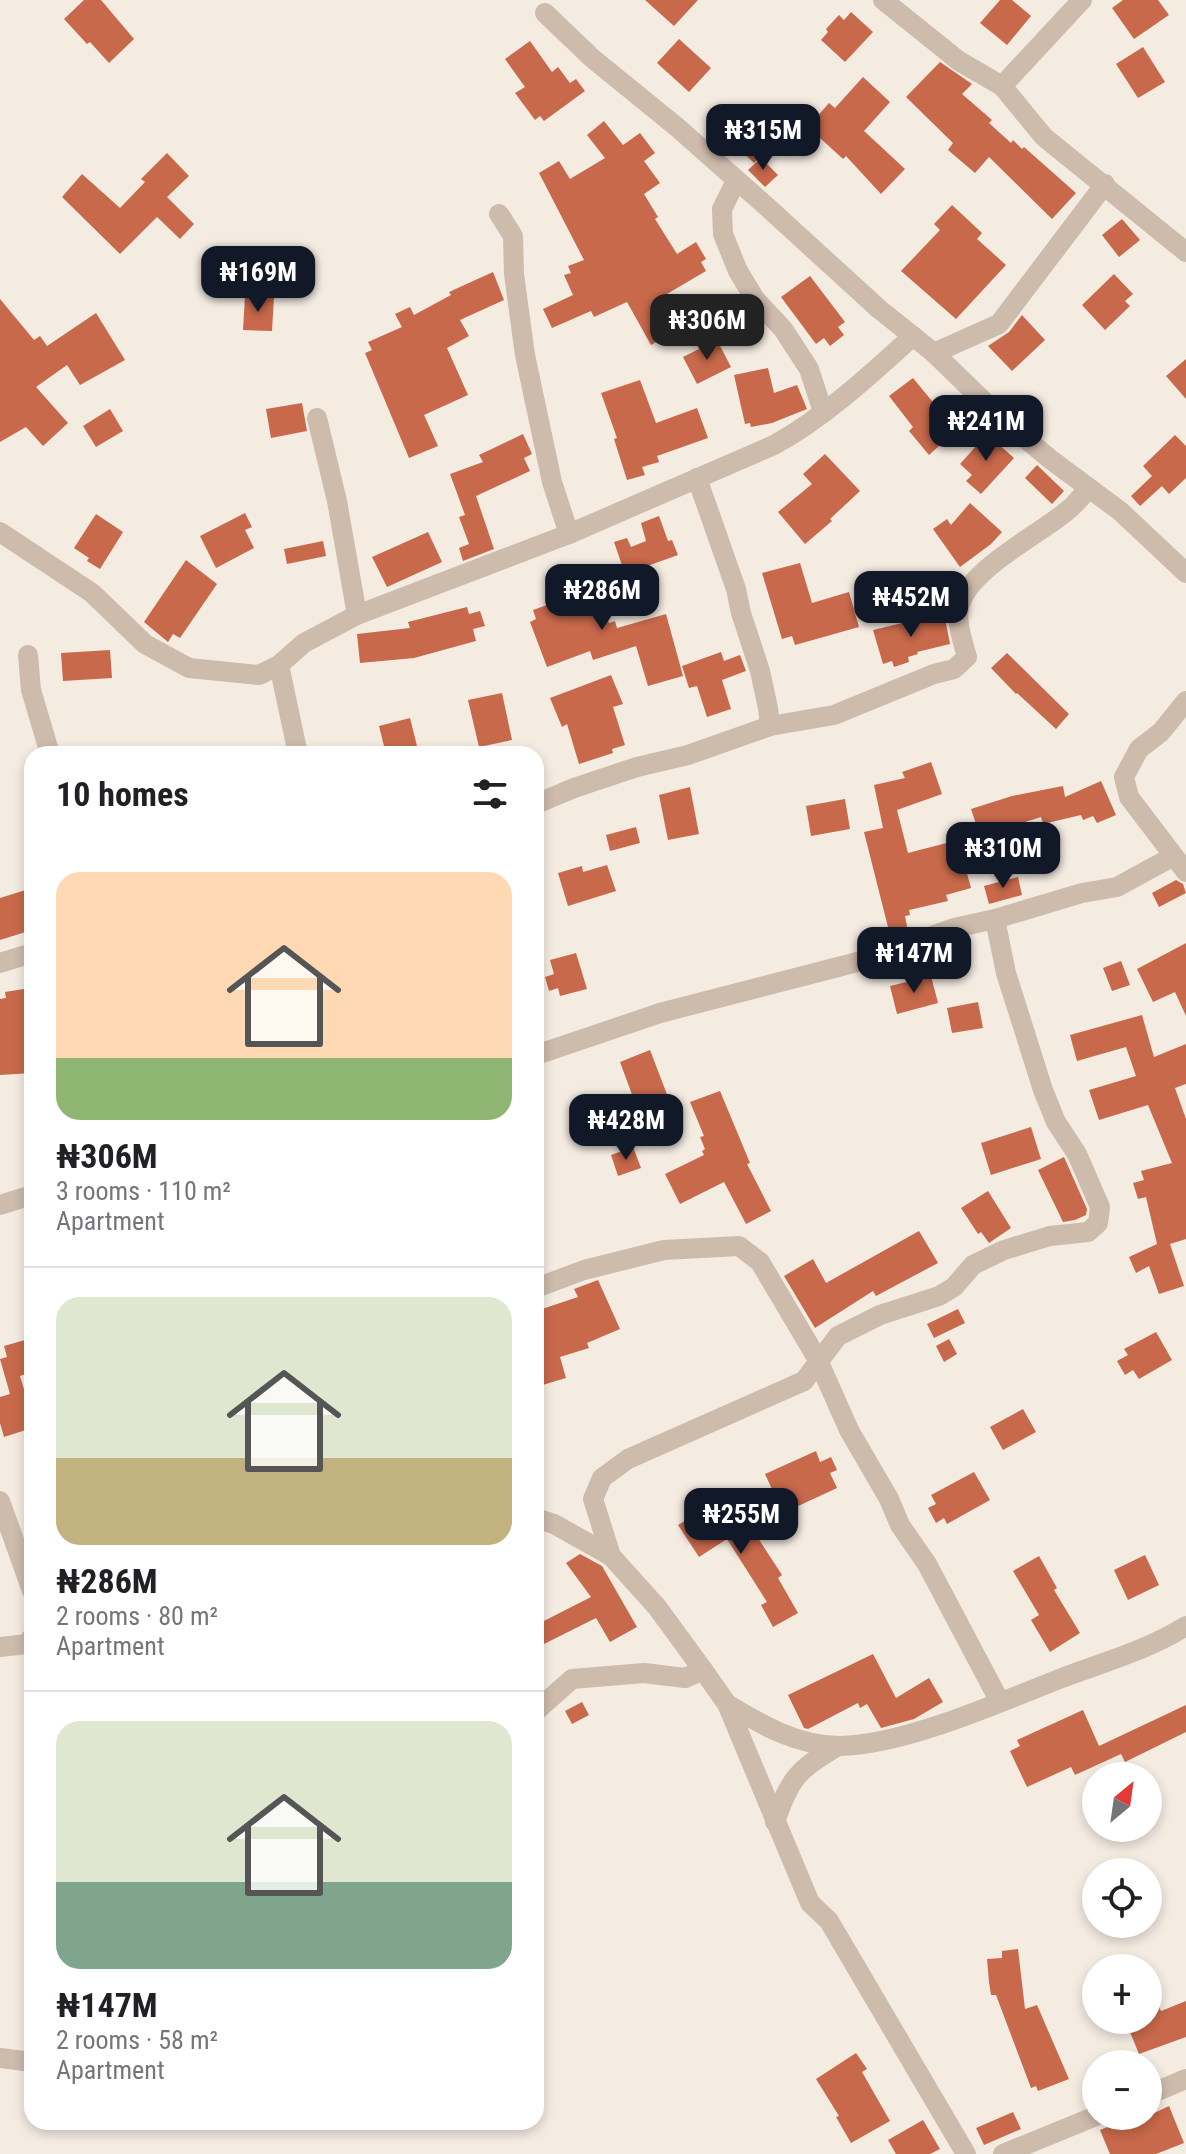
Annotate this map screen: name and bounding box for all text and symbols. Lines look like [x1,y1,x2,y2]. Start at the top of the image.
pin: ₦315M [707,104,819,172]
text: ₦315M [724,115,802,145]
pin: ₦169M [202,246,314,314]
text: ₦169M [219,257,297,287]
pin: ₦306M [651,294,763,362]
text: ₦306M [668,305,746,335]
pin: ₦241M [930,395,1042,463]
text: ₦241M [947,406,1025,436]
pin: ₦286M [546,564,658,632]
pin: ₦452M [855,571,967,639]
text: ₦286M [563,575,641,605]
text: ₦452M [872,582,950,612]
icon: filters [468,772,512,816]
text: 10 homes [56,774,189,814]
pin: ₦310M [947,822,1059,890]
text: ₦310M [964,833,1042,863]
icon: home [212,924,356,1068]
pin: ₦147M [858,927,970,995]
text: ₦147M [875,938,953,968]
pin: ₦428M [570,1094,682,1162]
text: ₦428M [587,1105,665,1135]
text: ₦306M [56,1136,158,1176]
text: 3 rooms · 110 m² [56,1176,231,1206]
text: Apartment [56,1206,165,1236]
icon: home [212,1349,356,1493]
pin: ₦255M [685,1488,797,1556]
text: ₦255M [702,1499,780,1529]
text: ₦286M [56,1561,158,1601]
text: 2 rooms · 80 m² [56,1601,218,1631]
text: Apartment [56,1631,165,1661]
north arrow [1082,1762,1162,1842]
map controls [1082,1762,1162,2130]
icon: home [212,1773,356,1917]
button: locate [1082,1858,1162,1938]
button: + [1082,1954,1162,2034]
text: ₦147M [56,1985,158,2025]
text: 2 rooms · 58 m² [56,2025,218,2055]
button: − [1082,2050,1162,2130]
text: Apartment [56,2055,165,2085]

